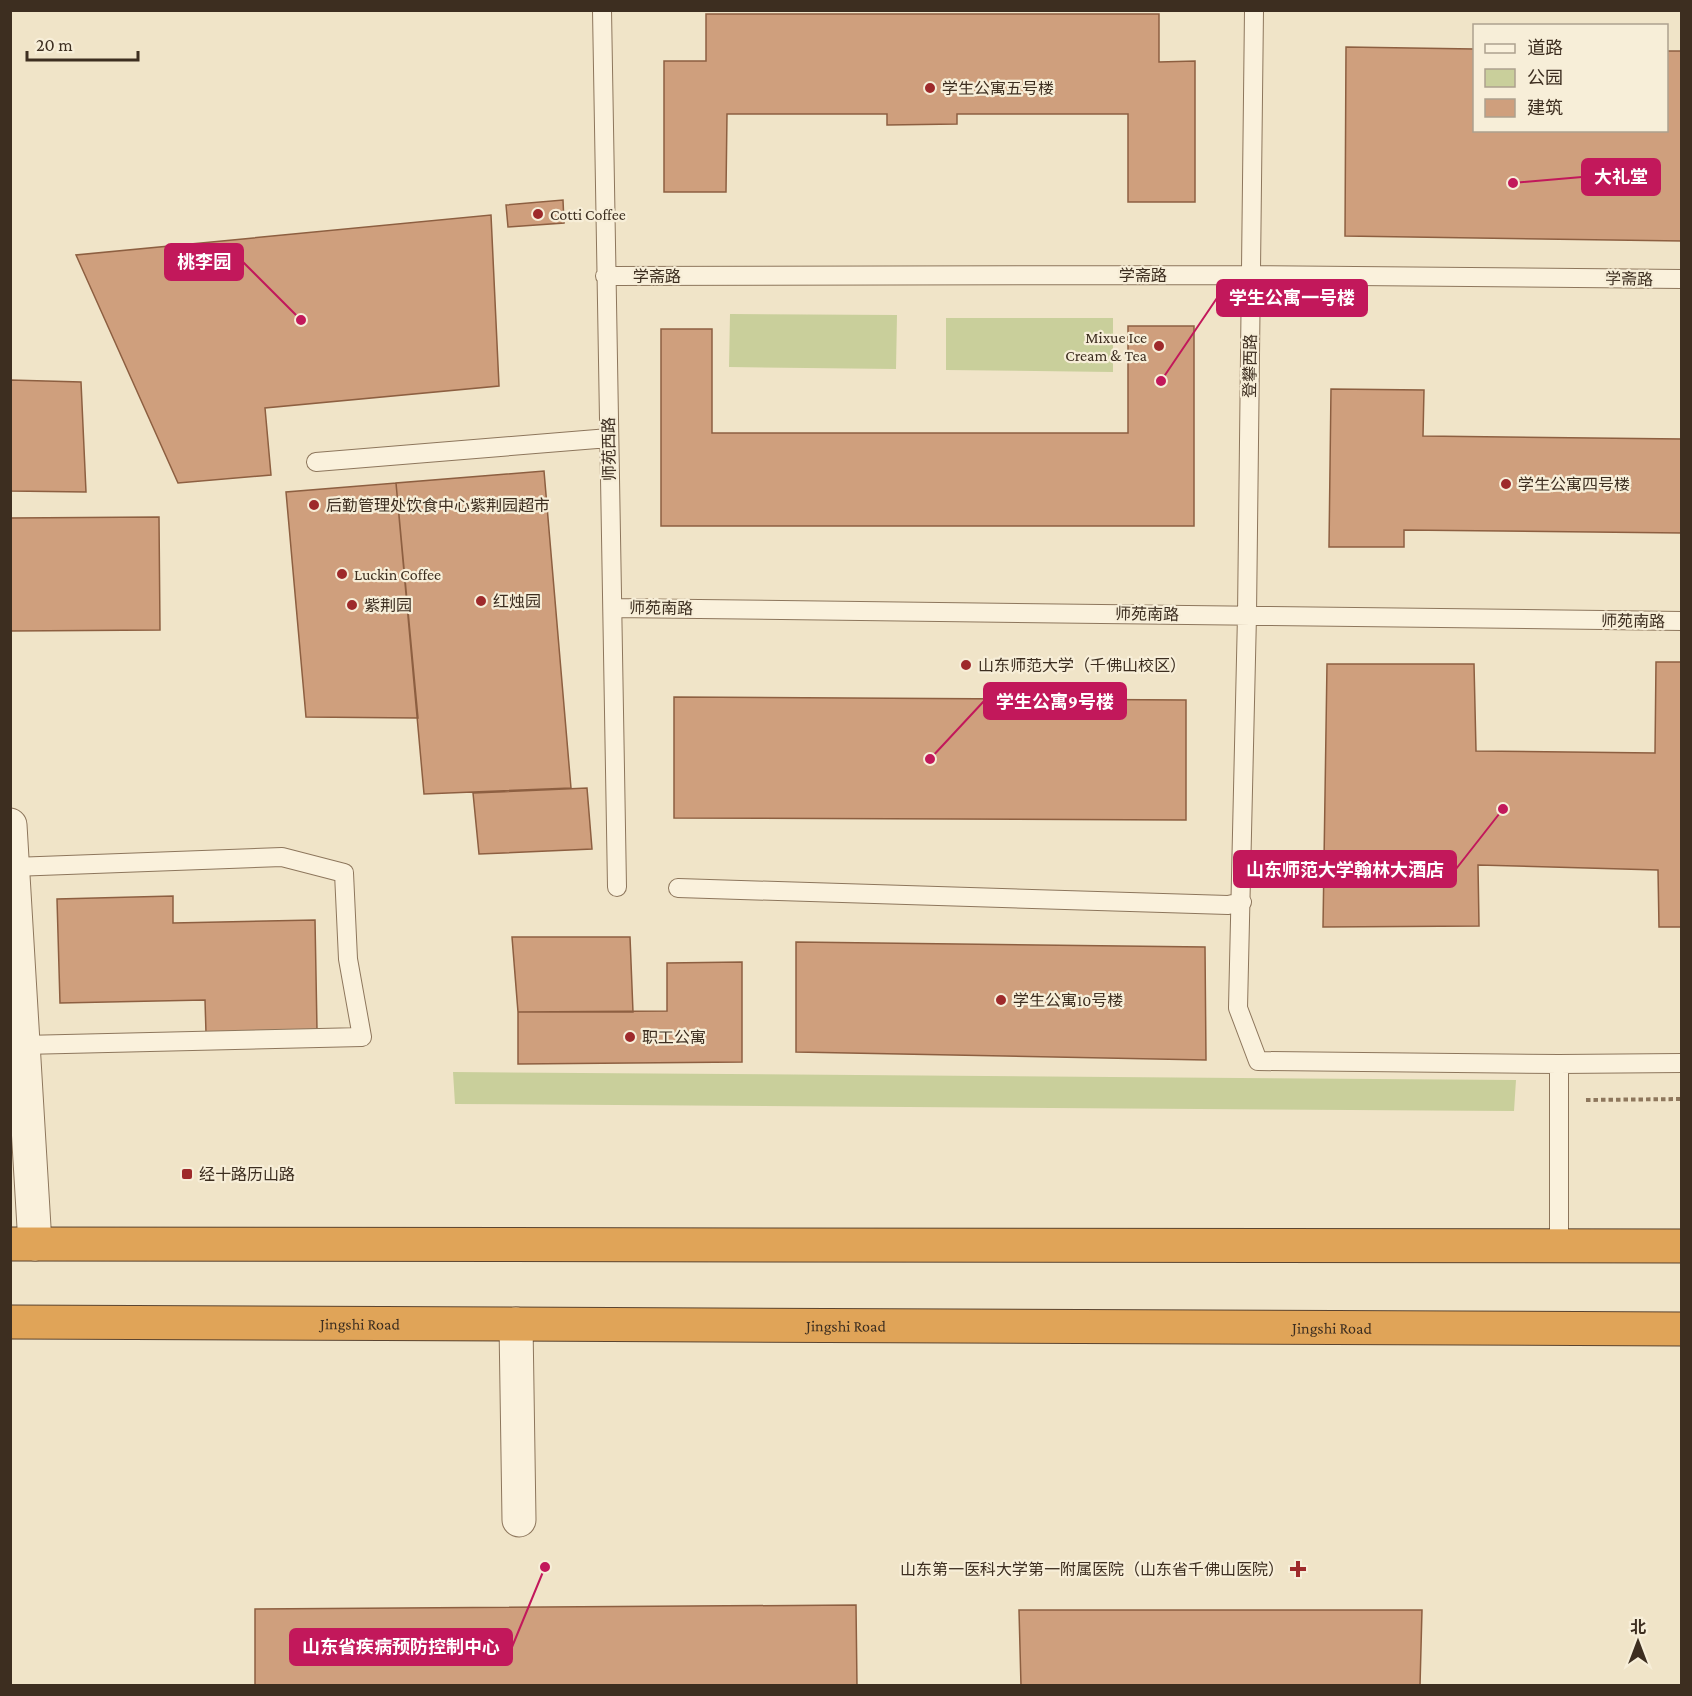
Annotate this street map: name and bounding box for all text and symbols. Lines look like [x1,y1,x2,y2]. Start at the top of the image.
scale bar [27,24,138,62]
legend [1473,24,1668,132]
text: 20 m [36,35,73,55]
text: 道路 [1527,38,1563,58]
text: 公园 [1527,68,1563,88]
place label: 学生公寓五号楼 [942,80,1054,97]
marker: 学生公寓五号楼 [923,81,937,95]
text: 建筑 [1527,98,1563,118]
callout: 大礼堂 [1582,159,1660,195]
text: 大礼堂 [1594,167,1648,187]
place label: Cotti Coffee [550,206,626,223]
marker: Cotti Coffee [531,207,545,221]
callout: 桃李园 [165,244,243,280]
text: 桃李园 [177,252,231,272]
street label: 学斋路 [1119,267,1167,284]
street label: 学斋路 [633,268,681,285]
street label: 学斋路 [1605,270,1653,288]
callout: 学生公寓一号楼 [1217,280,1367,316]
text: 学生公寓一号楼 [1229,288,1355,308]
place label: Mixue Ice Cream & Tea [1065,329,1148,364]
street label: 登攀西路 [1241,334,1259,398]
marker: Mixue Ice Cream & Tea [1152,339,1166,353]
street label: 师苑西路 [600,417,618,481]
place label: 学生公寓四号楼 [1518,476,1630,493]
marker: 学生公寓四号楼 [1499,477,1513,491]
place label: 后勤管理处饮食中心紫荆园超市 [326,497,550,514]
marker: 后勤管理处饮食中心紫荆园超市 [307,498,321,512]
place label: Luckin Coffee [354,566,441,583]
marker: Luckin Coffee [335,567,349,581]
place label: 红烛园 [493,593,541,610]
marker: 红烛园 [474,594,488,608]
place label: 紫荆园 [364,597,412,614]
marker: 紫荆园 [345,598,359,612]
street label: 师苑南路 [629,599,693,617]
street label: 师苑南路 [1115,605,1179,623]
street label: 师苑南路 [1601,612,1665,630]
place label: 山东师范大学（千佛山校区） [978,657,1186,674]
marker: 山东师范大学（千佛山校区） [959,658,973,672]
callout: 学生公寓9号楼 [984,683,1126,719]
text: 学生公寓9号楼 [996,692,1114,712]
callout: 山东师范大学翰林大酒店 [1234,851,1456,887]
text: 山东师范大学翰林大酒店 [1246,860,1444,880]
place label: 学生公寓10号楼 [1013,992,1123,1009]
marker: 学生公寓10号楼 [994,993,1008,1007]
place label: 职工公寓 [642,1029,706,1046]
marker: 职工公寓 [623,1030,637,1044]
place label: 经十路历山路 [199,1166,295,1183]
marker: 经十路历山路 [180,1167,194,1181]
street label: Jingshi Road [318,1315,401,1333]
street label: Jingshi Road [804,1317,886,1335]
street label: Jingshi Road [1290,1319,1372,1337]
marker: 山东第一医科大学第一附属医院（山东省千佛山医院） [1289,1560,1307,1578]
place label: 山东第一医科大学第一附属医院（山东省千佛山医院） [900,1561,1284,1578]
north arrow [1608,1612,1668,1672]
text: 北 [1630,1619,1646,1636]
callout: 山东省疾病预防控制中心 [290,1629,512,1665]
text: 山东省疾病预防控制中心 [302,1637,500,1657]

